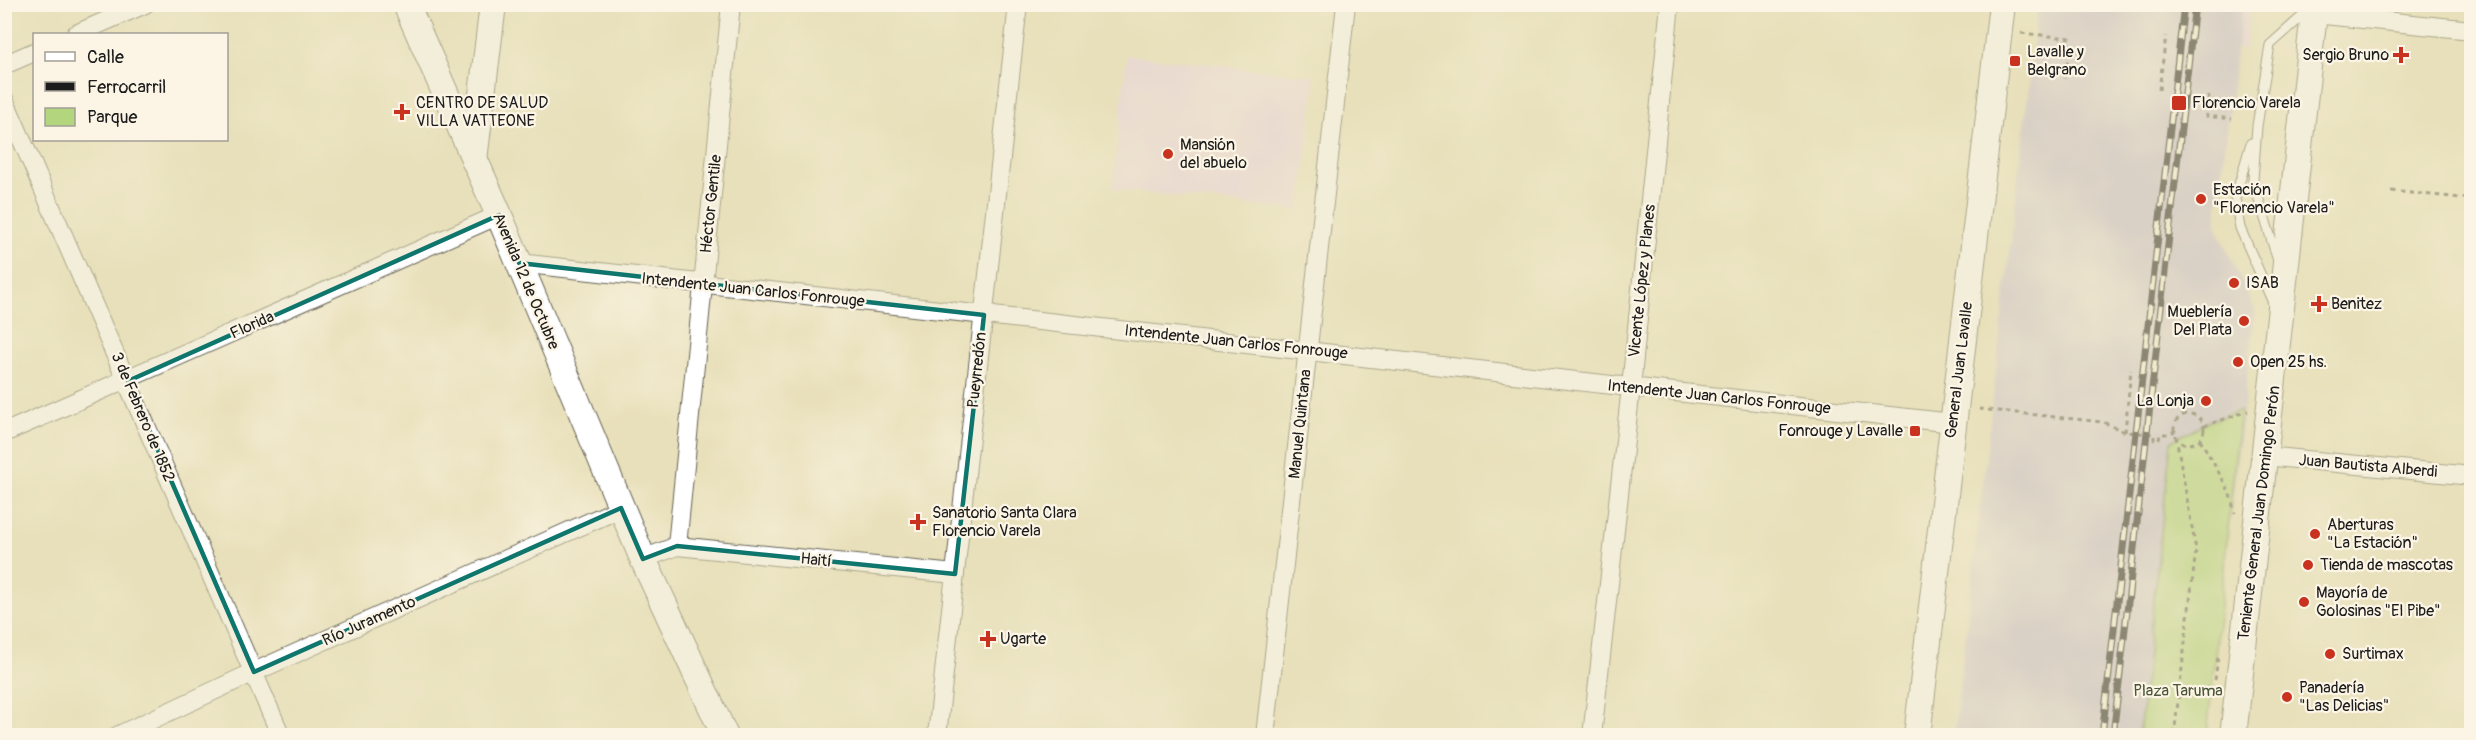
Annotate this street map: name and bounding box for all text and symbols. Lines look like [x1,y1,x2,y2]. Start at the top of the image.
legend [33,33,228,141]
place label: Lavalle y Belgrano [2027,42,2087,80]
place label: Sergio Bruno [2302,45,2389,65]
text: Calle [87,46,124,69]
marker: Sergio Bruno [2394,48,2408,62]
marker: Lavalle y Belgrano [2008,54,2022,68]
text: Ferrocarril [87,76,166,99]
place label: CENTRO DE SALUD VILLA VATTEONE [416,93,548,131]
place label: Florencio Varela [2192,93,2301,113]
marker: Florencio Varela [2170,94,2188,112]
marker: CENTRO DE SALUD VILLA VATTEONE [393,103,411,121]
text: Parque [87,106,137,129]
place label: Mansión del abuelo [1180,135,1247,173]
marker: Mansión del abuelo [1161,147,1175,161]
street label: Héctor Gentile [696,154,726,254]
place label: Estación "Florencio Varela" [2213,180,2335,218]
marker: Estación "Florencio Varela" [2194,192,2208,206]
street label: Vicente López y Planes [1624,203,1660,359]
street label: Avenida 12 de Octubre [488,210,564,353]
street label: Intendente Juan Carlos Fonrouge [640,268,866,312]
place label: ISAB [2246,273,2279,293]
marker: ISAB [2227,276,2241,290]
place label: Benitez [2331,294,2382,314]
marker: Benitez [2312,297,2326,311]
street label: General Juan Lavalle [1941,301,1977,439]
place label: Mueblería Del Plata [2167,302,2232,340]
street label: Florida [227,307,277,343]
marker: Mueblería Del Plata [2237,314,2251,328]
street label: Intendente Juan Carlos Fonrouge [1123,320,1349,364]
street label: Pueyrredón [963,331,991,409]
street label: 3 de Febrero de 1852 [107,349,179,485]
place label: Open 25 hs. [2250,352,2327,372]
marker: Open 25 hs. [2231,355,2245,369]
street label: Manuel Quintana [1284,368,1316,480]
street label: Intendente Juan Carlos Fonrouge [1606,375,1832,419]
street label: Teniente General Juan Domingo Perón [2233,384,2285,642]
place label: La Lonja [2136,391,2194,411]
marker: La Lonja [2199,394,2213,408]
place label: Fonrouge y Lavalle [1778,421,1903,441]
marker: Fonrouge y Lavalle [1908,424,1922,438]
street label: Juan Bautista Alberdi [2298,450,2438,482]
place label: Sanatorio Santa Clara Florencio Varela [932,503,1077,541]
marker: Sanatorio Santa Clara Florencio Varela [909,513,927,531]
place label: Aberturas "La Estación" [2327,515,2418,553]
marker: Aberturas "La Estación" [2308,527,2322,541]
street label: Haití [799,548,833,572]
place label: Tienda de mascotas [2320,555,2453,575]
marker: Tienda de mascotas [2301,558,2315,572]
place label: Mayoría de Golosinas "El Pibe" [2316,583,2441,621]
street label: Río Juramento [319,591,419,651]
marker: Mayoría de Golosinas "El Pibe" [2297,595,2311,609]
place label: Ugarte [1000,629,1046,649]
marker: Ugarte [981,632,995,646]
place label: Surtimax [2342,644,2404,664]
marker: Surtimax [2323,647,2337,661]
place label: Panadería "Las Delicias" [2299,678,2389,716]
park label: Plaza Taruma [2133,681,2223,701]
marker: Panadería "Las Delicias" [2280,690,2294,704]

